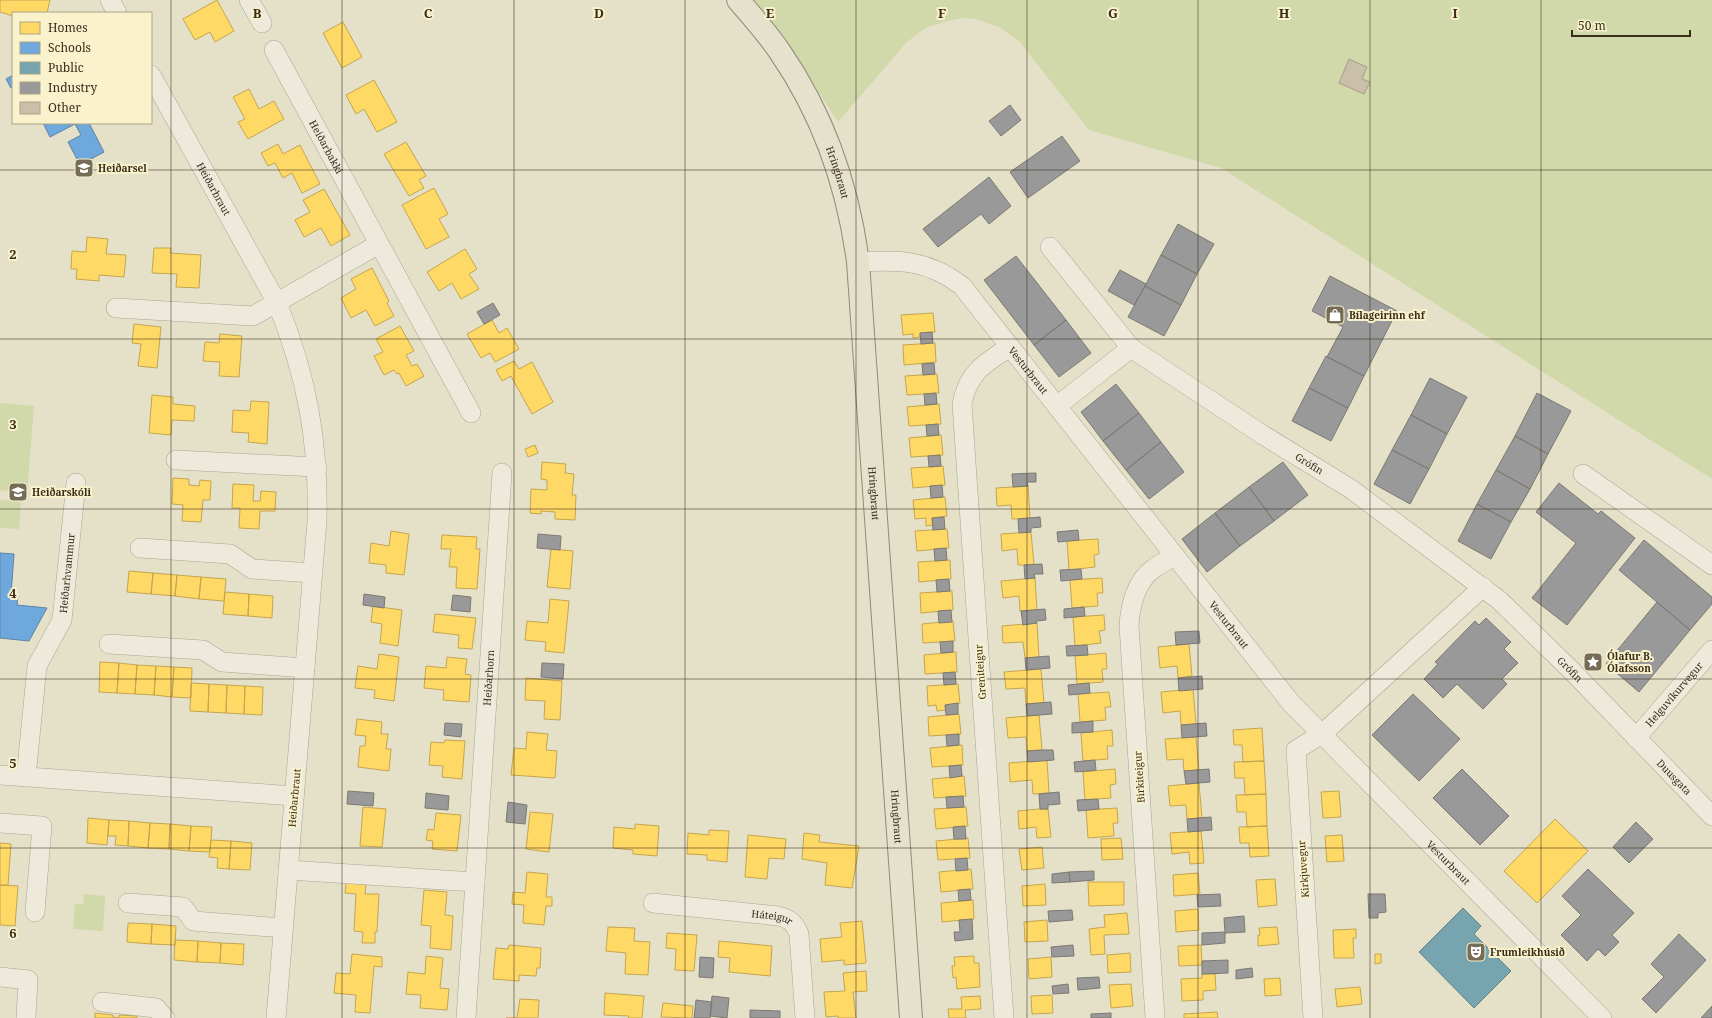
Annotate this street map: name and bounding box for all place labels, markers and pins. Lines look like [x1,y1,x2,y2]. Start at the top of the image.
school or university icon: Heiðarsel [73,157,95,179]
place label: Heiðarsel [98,161,147,175]
shop icon: Bílageirinn ehf [1324,304,1346,326]
place label: Bílageirinn ehf [1349,308,1426,322]
school or university icon: Heiðarskóli [7,481,29,503]
place label: Heiðarskóli [32,485,91,499]
place label: Ólafur B. Ólafsson [1607,649,1653,675]
place icon: Ólafur B. Ólafsson [1582,651,1604,673]
theatre icon: Frumleikhúsið [1465,941,1487,963]
place label: Frumleikhúsið [1490,945,1565,959]

